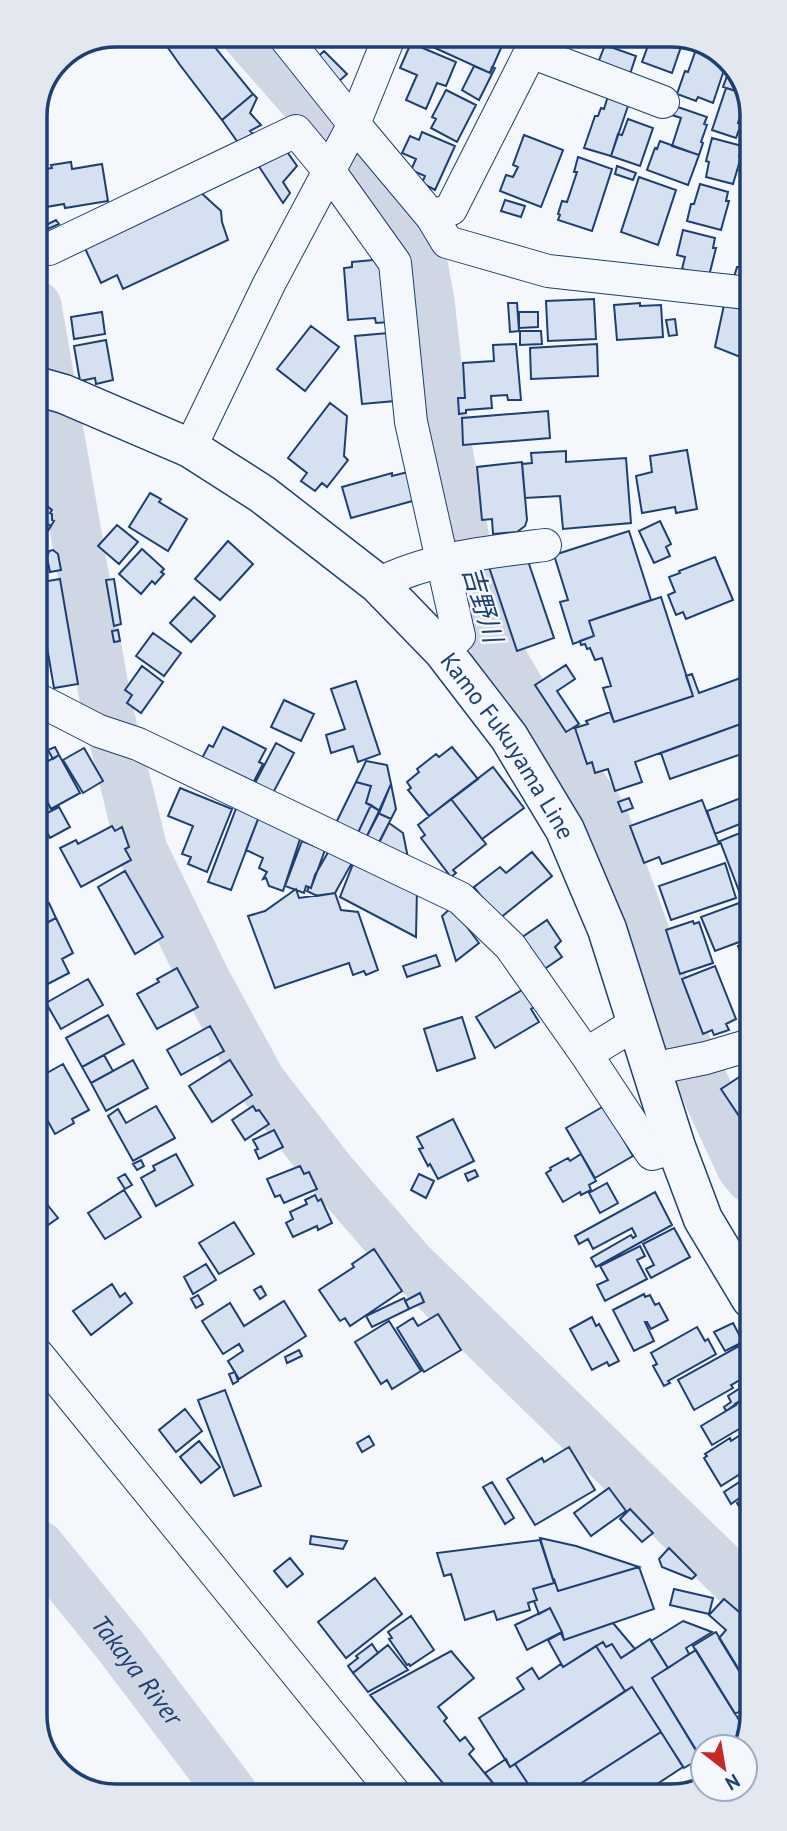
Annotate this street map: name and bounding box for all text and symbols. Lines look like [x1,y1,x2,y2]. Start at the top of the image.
water label: 吉野川 [456,562,511,649]
street label: Kamo Fukuyama Line [434,646,582,843]
water label: Takaya River [85,1607,191,1732]
north arrow [689,1733,759,1803]
text: N [721,1769,744,1796]

